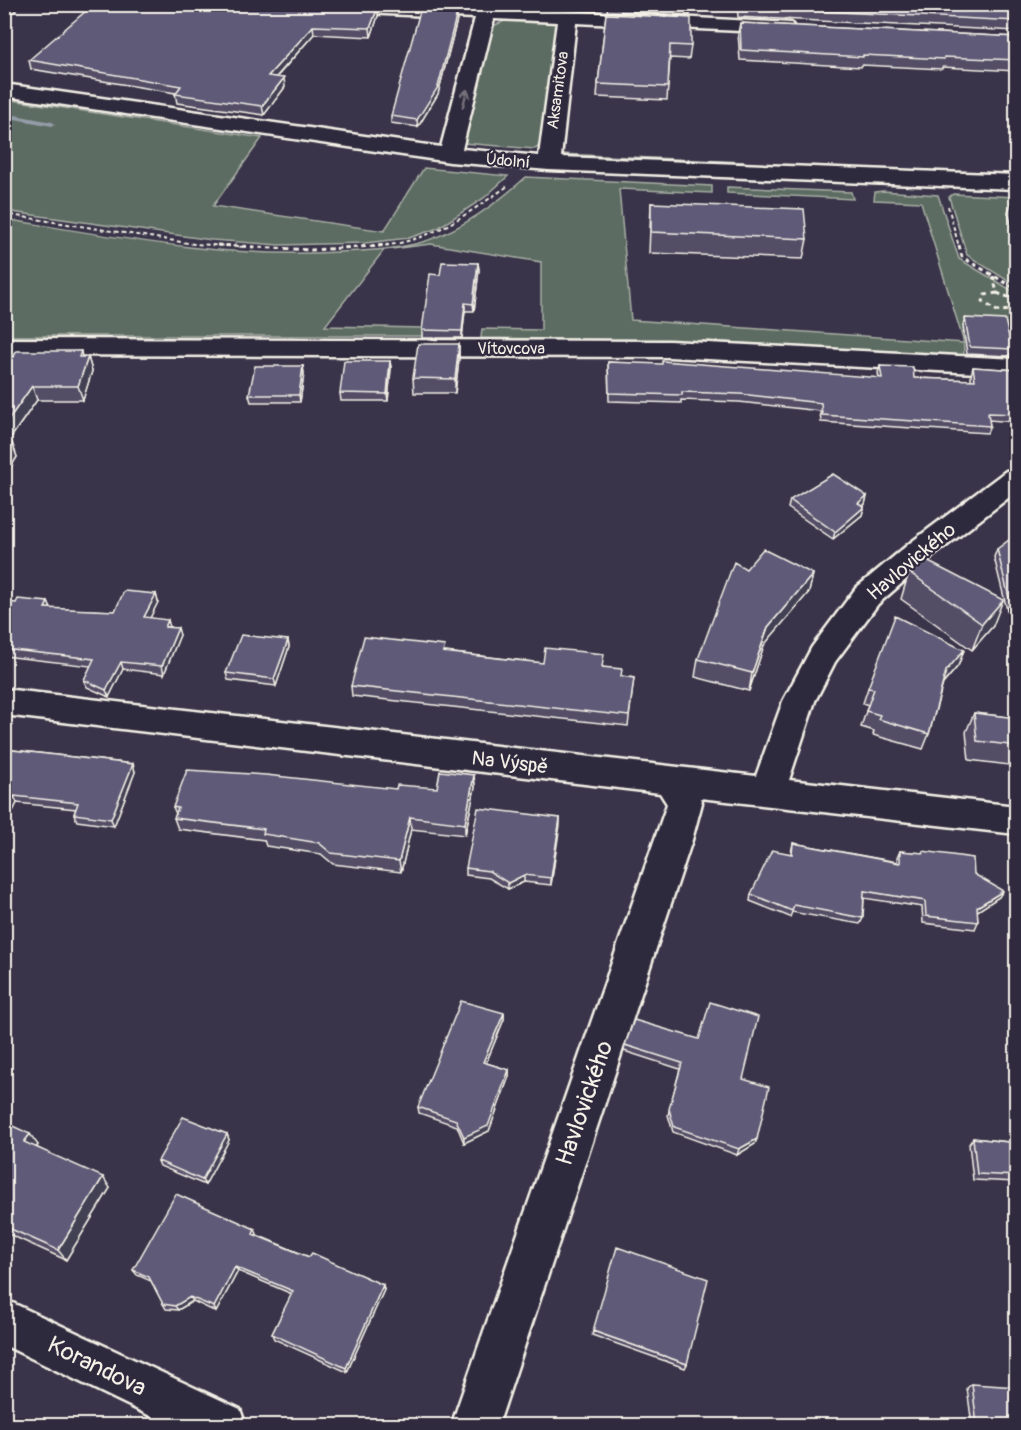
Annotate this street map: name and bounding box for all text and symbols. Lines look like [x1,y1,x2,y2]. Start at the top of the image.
street label: Aksamitova [543,50,573,130]
one-way arrow [459,89,471,108]
street label: Údolní [485,149,531,173]
street label: Vítovcova [477,339,545,359]
street label: Havlovického [862,517,961,606]
street label: Na Výspě [470,745,550,780]
street label: Havlovického [550,1037,619,1169]
street label: Korandova [43,1330,151,1403]

